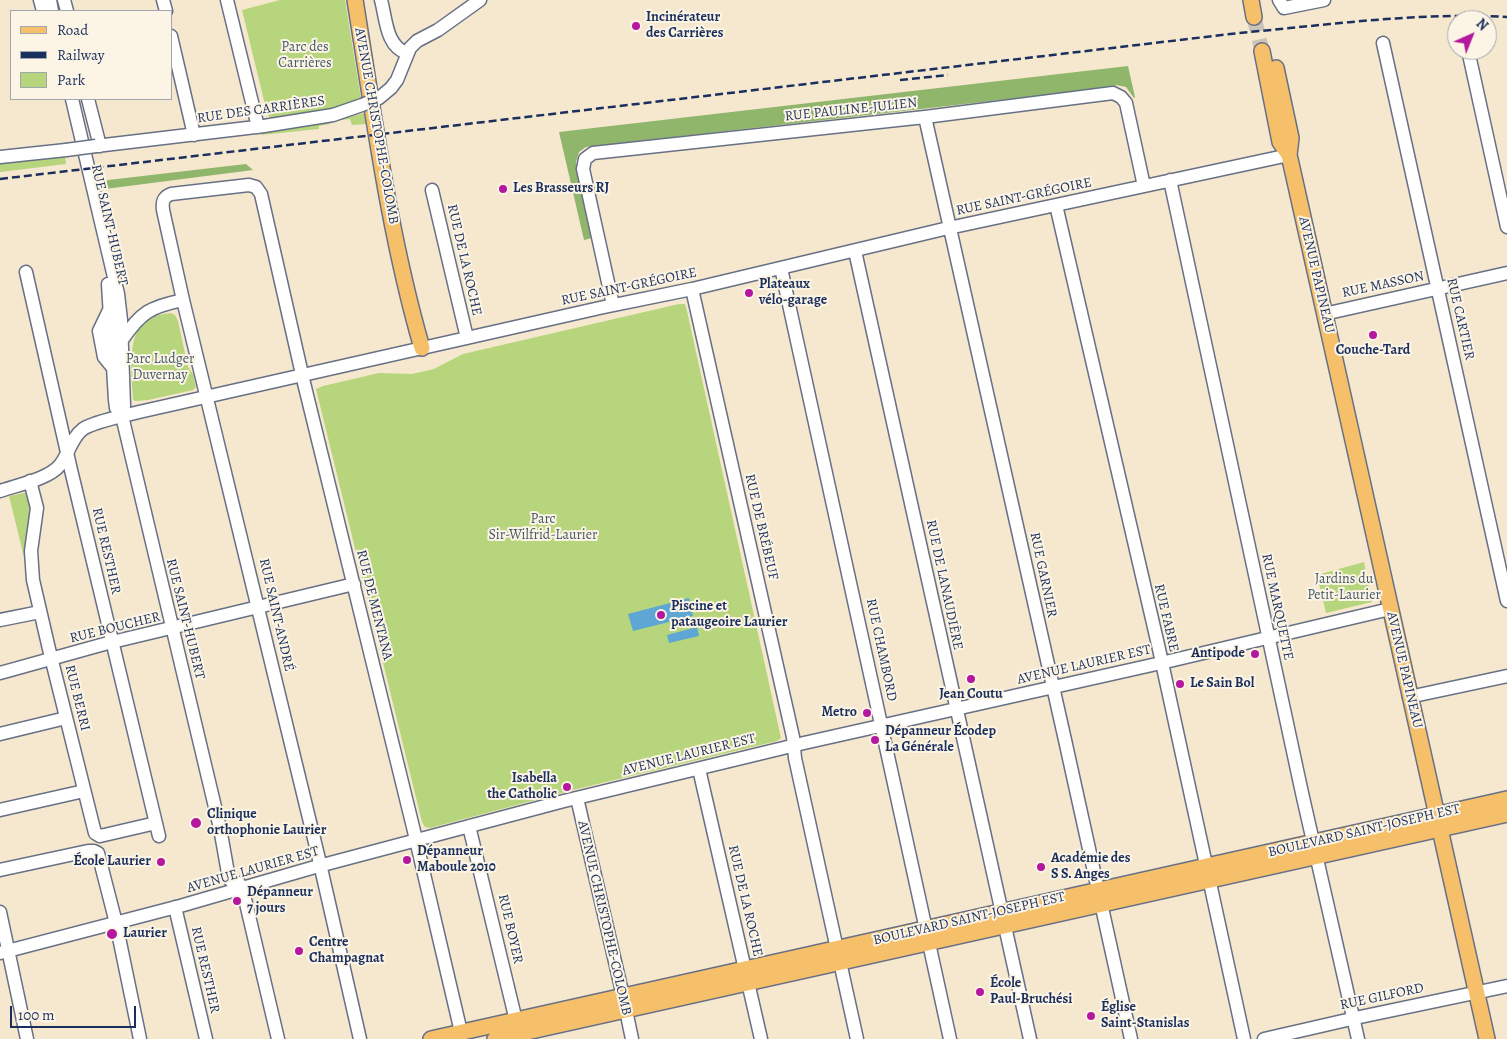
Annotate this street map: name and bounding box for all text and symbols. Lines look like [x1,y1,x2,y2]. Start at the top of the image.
legend [10,10,172,100]
place label: Incinérateur des Carrières [646,10,723,42]
north arrow [1447,10,1497,60]
text: N [1472,14,1492,35]
text: Road [57,20,88,40]
marker: Incinérateur des Carrières [630,20,642,32]
street label: AVENUE CHRISTOPHE-COLOMB [350,26,402,226]
park label: Parc des Carrières [278,40,332,72]
text: Railway [57,45,104,65]
text: Park [57,70,85,90]
street label: RUE DES CARRIÈRES [196,93,326,127]
street label: RUE PAULINE-JULIEN [784,95,918,125]
street label: RUE SAINT-HUBERT [87,163,131,287]
street label: RUE SAINT-GRÉGOIRE [955,174,1093,220]
place label: Les Brasseurs RJ [513,181,609,197]
marker: Les Brasseurs RJ [497,183,509,195]
street label: RUE DE LA ROCHE [443,203,485,317]
street label: AVENUE PAPINEAU [1294,215,1338,335]
street label: RUE SAINT-GRÉGOIRE [560,264,698,310]
street label: RUE MASSON [1340,268,1426,302]
street label: RUE CARTIER [1442,276,1478,362]
place label: Plateaux vélo-garage [759,277,827,310]
marker: Plateaux vélo-garage [743,287,755,299]
marker: Couche-Tard [1367,329,1379,341]
place label: Couche-Tard [1336,343,1410,359]
park label: Parc Ludger Duvernay [126,352,194,384]
street label: RUE DE BRÉBEUF [741,472,781,582]
street label: RUE RESTHER [88,506,124,596]
park label: Parc Sir-Wilfrid-Laurier [489,512,597,544]
street label: RUE DE LANAUDIÈRE [922,518,966,652]
street label: RUE GARNIER [1026,531,1060,619]
street label: RUE DE MENTANA [352,548,396,662]
street label: RUE MARQUETTE [1257,552,1297,662]
street label: RUE SAINT-HUBERT [162,557,208,681]
street label: RUE SAINT-ANDRÉ [255,557,297,673]
park label: Jardins du Petit-Laurier [1307,572,1381,604]
street label: RUE FABRE [1150,582,1182,654]
street label: RUE CHAMBORD [862,597,900,703]
place label: Piscine et pataugeoire Laurier [671,599,788,632]
street label: RUE BOUCHER [68,609,162,647]
marker: Piscine et pataugeoire Laurier [655,609,667,621]
street label: AVENUE PAPINEAU [1382,610,1426,730]
street label: AVENUE LAURIER EST [1016,641,1152,689]
place label: Antipode [1191,646,1245,662]
marker: Antipode [1249,648,1261,660]
street label: RUE BERRI [61,663,93,733]
marker: Jean Coutu [965,673,977,685]
place label: Le Sain Bol [1190,676,1254,692]
marker: Le Sain Bol [1174,678,1186,690]
place label: Jean Coutu [939,687,1003,703]
place label: Metro [821,705,857,721]
marker: Metro [861,707,873,719]
place label: Dépanneur Écodep La Générale [885,724,996,756]
street label: AVENUE LAURIER EST [621,730,757,780]
marker: Dépanneur Écodep La Générale [869,734,881,746]
place label: Isabella the Catholic [487,771,557,804]
marker: Isabella the Catholic [561,781,573,793]
street label: BOULEVARD SAINT-JOSEPH EST [1266,801,1462,861]
place label: Clinique orthophonie Laurier [207,807,327,840]
marker: Clinique orthophonie Laurier [189,816,203,830]
street label: AVENUE CHRISTOPHE-COLOMB [573,819,635,1017]
street label: AVENUE LAURIER EST [185,843,321,897]
place label: Dépanneur Maboule 2010 [417,844,496,876]
street label: RUE DE LA ROCHE [724,844,766,958]
place label: Académie des S S. Anges [1051,851,1131,884]
place label: École Laurier [73,854,151,870]
marker: Dépanneur Maboule 2010 [401,854,413,866]
marker: École Laurier [155,856,167,868]
marker: Académie des S S. Anges [1035,861,1047,873]
place label: Dépanneur 7 jours [247,885,313,918]
street label: BOULEVARD SAINT-JOSEPH EST [871,889,1067,949]
street label: RUE BOYER [494,893,526,965]
marker: Dépanneur 7 jours [231,895,243,907]
street label: RUE RESTHER [187,925,223,1015]
place label: Laurier [123,926,167,942]
marker: Laurier [105,927,119,941]
place label: Centre Champagnat [309,935,384,968]
marker: Centre Champagnat [293,945,305,957]
place label: École Paul-Bruchési [990,976,1072,1009]
street label: RUE GILFORD [1339,980,1425,1014]
marker: École Paul-Bruchési [974,986,986,998]
scale bar [12,996,139,1028]
place label: Église Saint-Stanislas [1101,1000,1189,1032]
text: 100 m [18,1005,55,1025]
marker: Église Saint-Stanislas [1085,1010,1097,1022]

